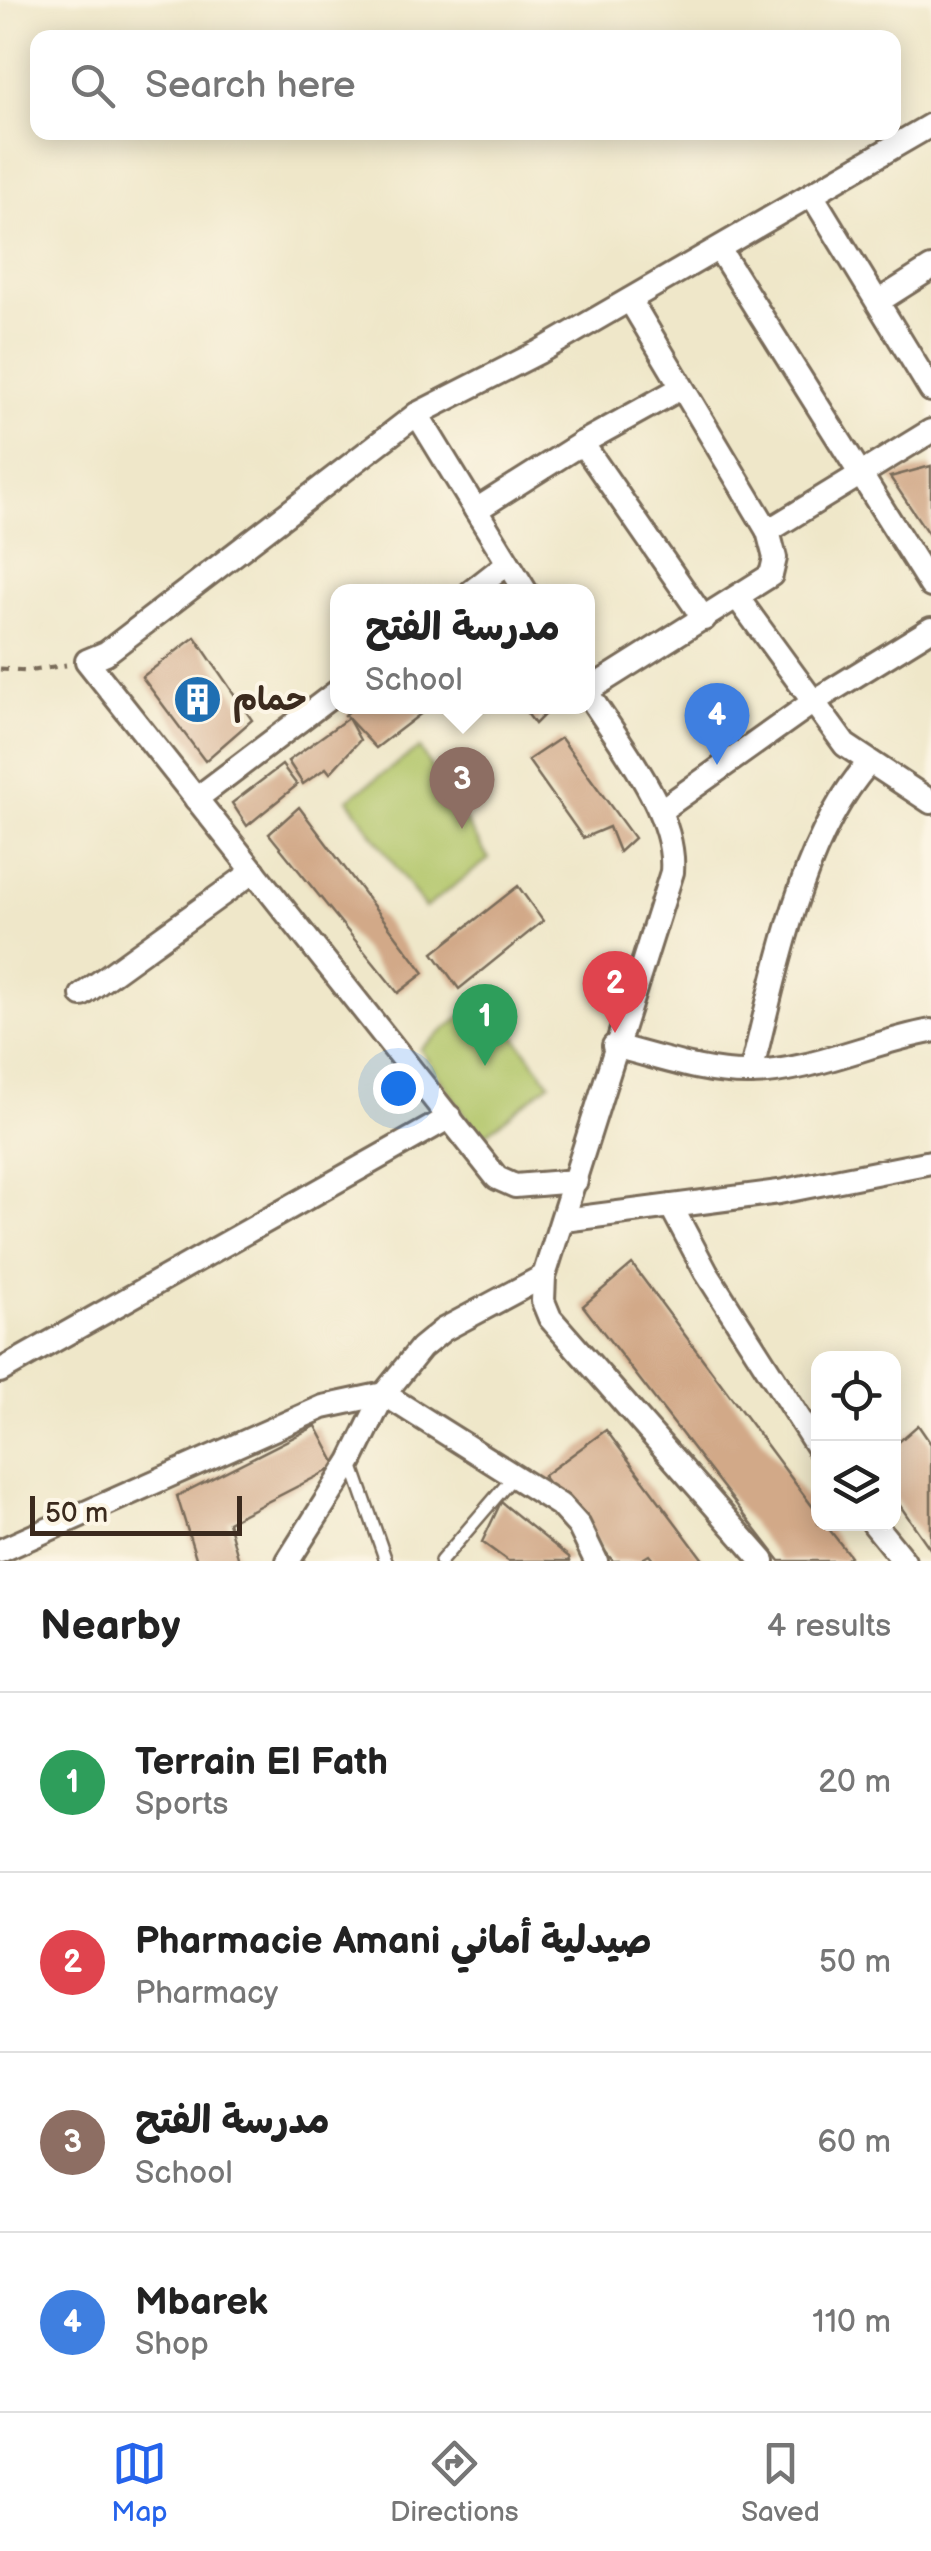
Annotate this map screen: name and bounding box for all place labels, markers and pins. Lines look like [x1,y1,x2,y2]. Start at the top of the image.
building icon: حمام [172,673,224,725]
place label: حمام [233,681,306,723]
pin: 4 [684,682,750,765]
pin: 3 [430,746,494,829]
pin: 2 [582,950,648,1033]
pin: 1 [452,984,518,1066]

